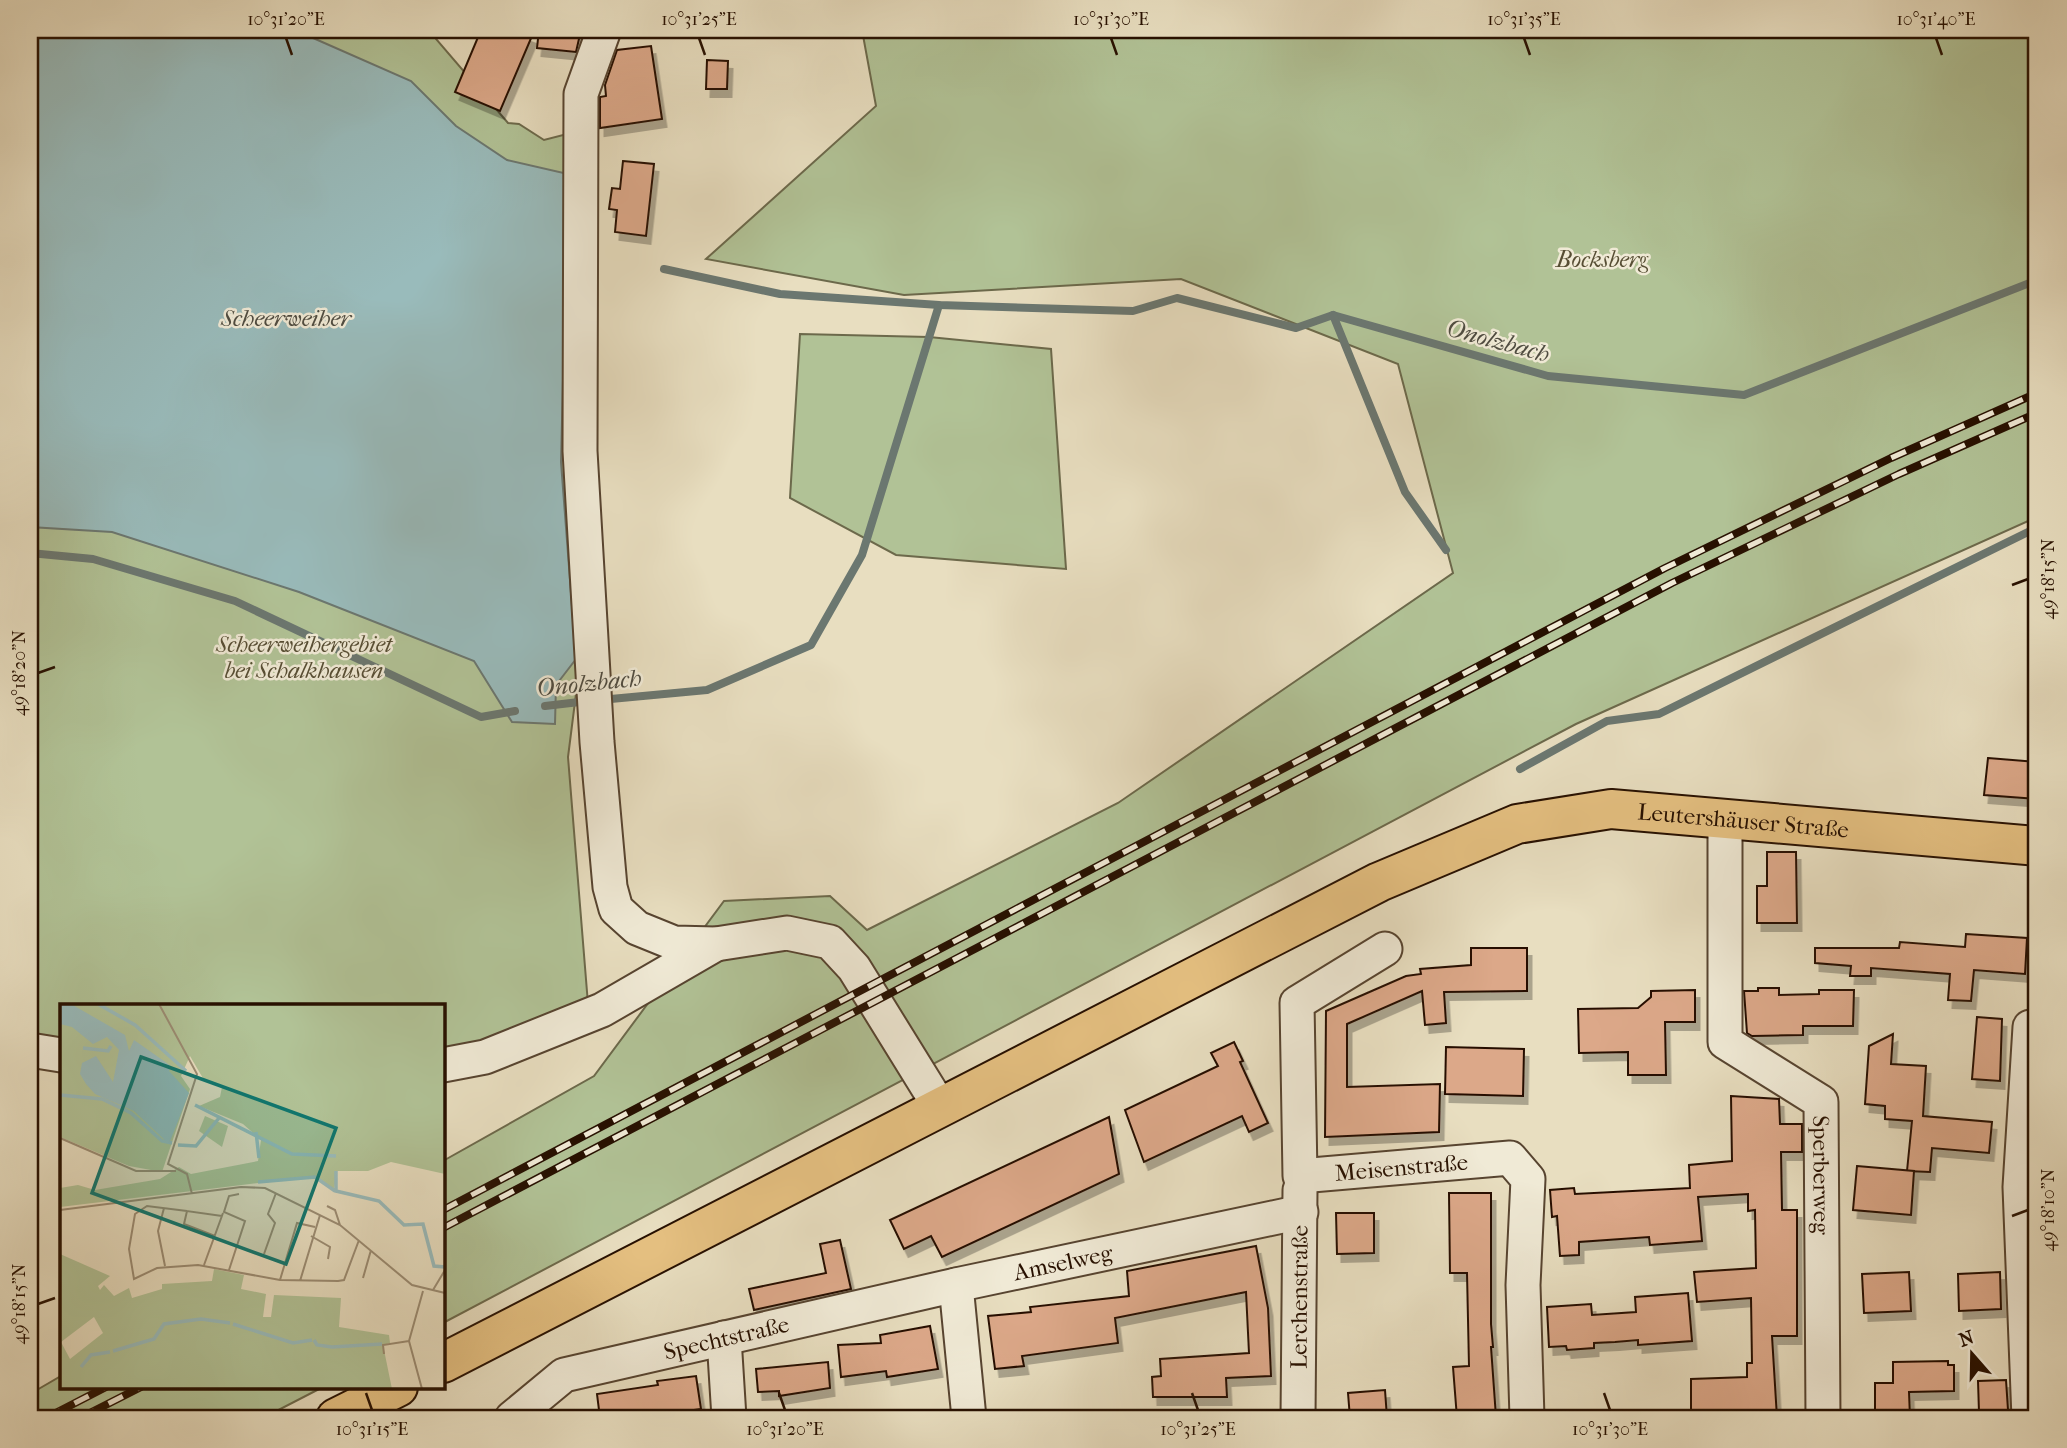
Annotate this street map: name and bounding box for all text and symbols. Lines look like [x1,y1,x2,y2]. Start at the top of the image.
text: 10°31'20"E [247,9,325,30]
text: 10°31'25"E [661,9,737,30]
text: 10°31'30"E [1073,9,1149,30]
text: 10°31'35"E [1487,9,1561,30]
text: 10°31'40"E [1896,9,1976,30]
park label: Bocksberg [1554,246,1649,273]
water label: Scheerweiher [220,304,353,332]
water label: Onolzbach [1443,314,1553,368]
text: 49°18'15"N [2038,538,2059,619]
text: 49°18'20"N [9,630,30,716]
park label: Scheerweihergebiet bei Schalkhausen [215,631,394,684]
water label: Onolzbach [535,664,643,702]
street label: Leutershäuser Straße [1637,798,1850,843]
inset map [60,1004,444,1388]
street label: Sperberweg [1808,1115,1835,1235]
street label: Meisenstraße [1334,1148,1469,1186]
text: 49°18'10"N [2038,1168,2059,1251]
street label: Lerchenstraße [1285,1225,1313,1369]
street label: Amselweg [1010,1239,1116,1286]
text: 49°18'15"N [9,1263,30,1344]
street label: Spechtstraße [661,1310,792,1365]
north arrow [1938,1318,2008,1388]
text: N [1956,1326,1978,1352]
text: 10°31'15"E [336,1419,408,1440]
text: 10°31'20"E [746,1419,824,1440]
text: 10°31'25"E [1160,1419,1236,1440]
text: 10°31'30"E [1572,1419,1648,1440]

